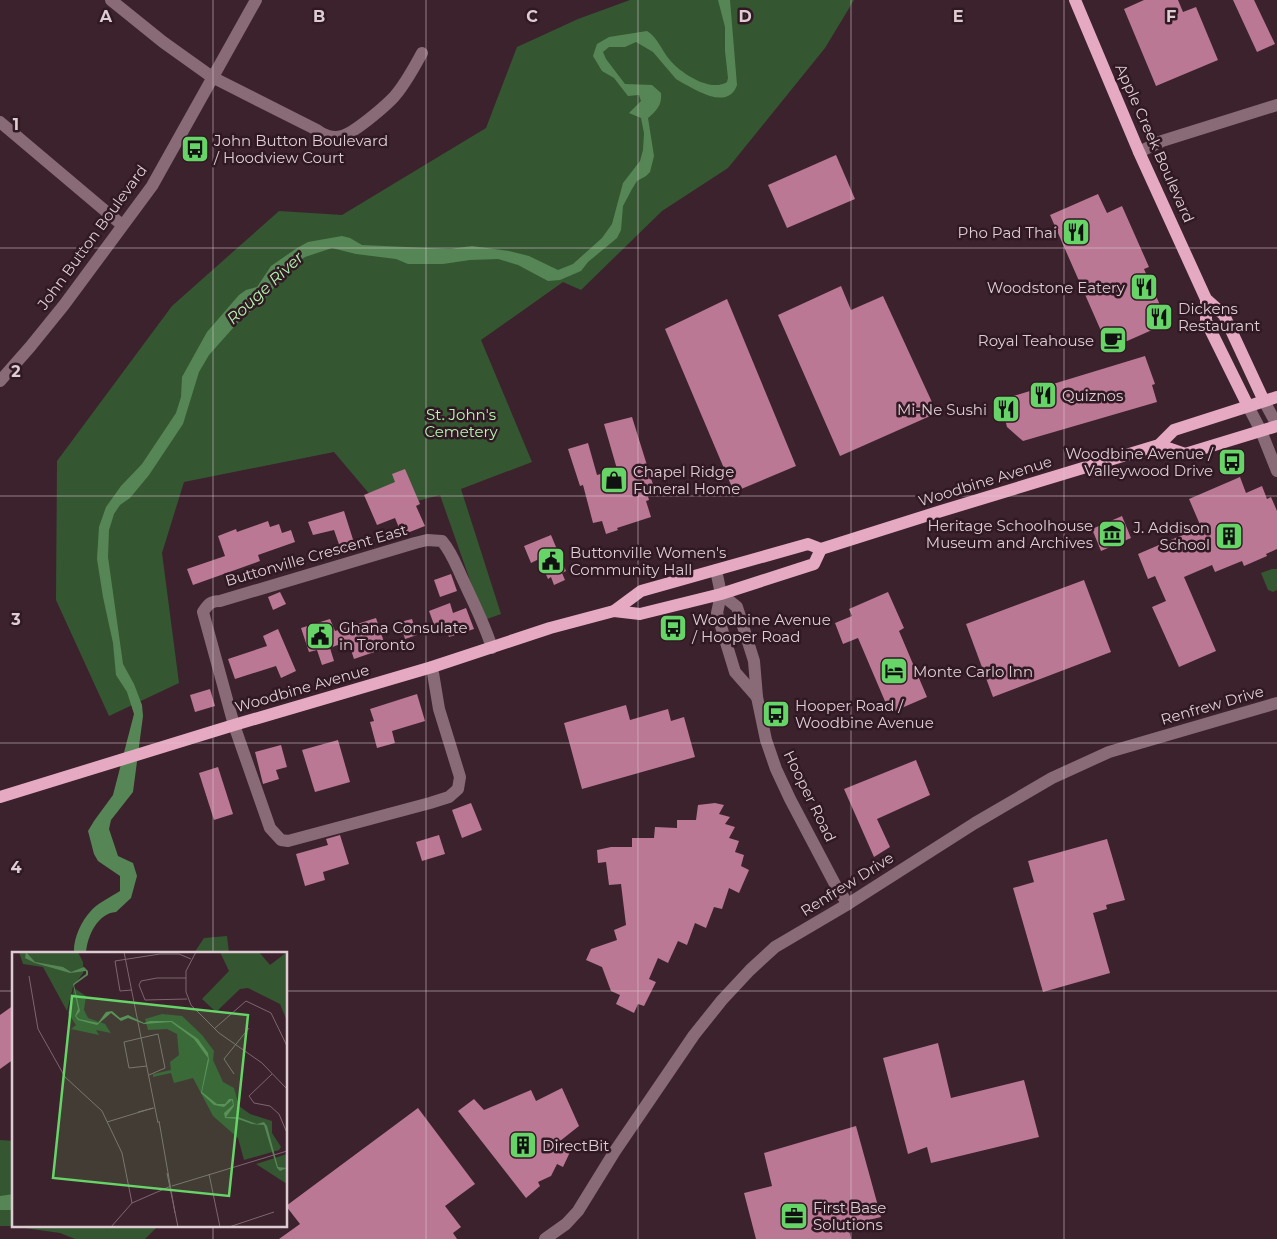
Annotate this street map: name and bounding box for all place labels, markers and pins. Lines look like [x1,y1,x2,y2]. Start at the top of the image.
place label: John Button Boulevard / Hoodview Court [213,131,388,167]
bus stop icon: John Button Boulevard / Hoodview Court [180,134,210,164]
restaurant icon: Pho Pad Thai [1061,217,1091,247]
place label: Pho Pad Thai [958,223,1057,242]
restaurant icon: Woodstone Eatery [1129,272,1159,302]
place label: Woodstone Eatery [987,278,1126,297]
place label: Dickens Restaurant [1178,299,1260,335]
restaurant icon: Dickens Restaurant [1144,302,1174,332]
cafe icon: Royal Teahouse [1098,325,1128,355]
place label: Royal Teahouse [978,331,1094,350]
restaurant icon: Quiznos [1028,380,1058,410]
place label: Quiznos [1062,386,1123,405]
restaurant icon: Mi-Ne Sushi [991,394,1021,424]
place label: Mi-Ne Sushi [897,400,987,419]
place label: Woodbine Avenue / Valleywood Drive [1065,444,1214,480]
bus stop icon: Woodbine Avenue / Valleywood Drive [1217,447,1247,477]
place label: Chapel Ridge Funeral Home [633,462,740,498]
shop icon: Chapel Ridge Funeral Home [599,465,629,495]
place label: Heritage Schoolhouse Museum and Archives [926,516,1093,552]
place label: J. Addison School [1133,518,1210,554]
museum icon: Heritage Schoolhouse Museum and Archives [1097,519,1127,549]
building icon: J. Addison School [1214,521,1244,551]
place label: Buttonville Women's Community Hall [570,543,726,579]
public building icon: Buttonville Women's Community Hall [536,546,566,576]
place label: Woodbine Avenue / Hooper Road [691,610,831,646]
bus stop icon: Woodbine Avenue / Hooper Road [658,613,688,643]
place label: Ghana Consulate in Toronto [339,618,468,654]
public building icon: Ghana Consulate in Toronto [305,621,335,651]
hotel icon: Monte Carlo Inn [879,656,909,686]
place label: Monte Carlo Inn [913,662,1033,681]
place label: Hooper Road / Woodbine Avenue [795,696,934,732]
bus stop icon: Hooper Road / Woodbine Avenue [761,699,791,729]
building icon: DirectBit [508,1130,538,1160]
place label: DirectBit [542,1136,609,1155]
place label: First Base Solutions [813,1198,886,1234]
office icon: First Base Solutions [779,1201,809,1231]

